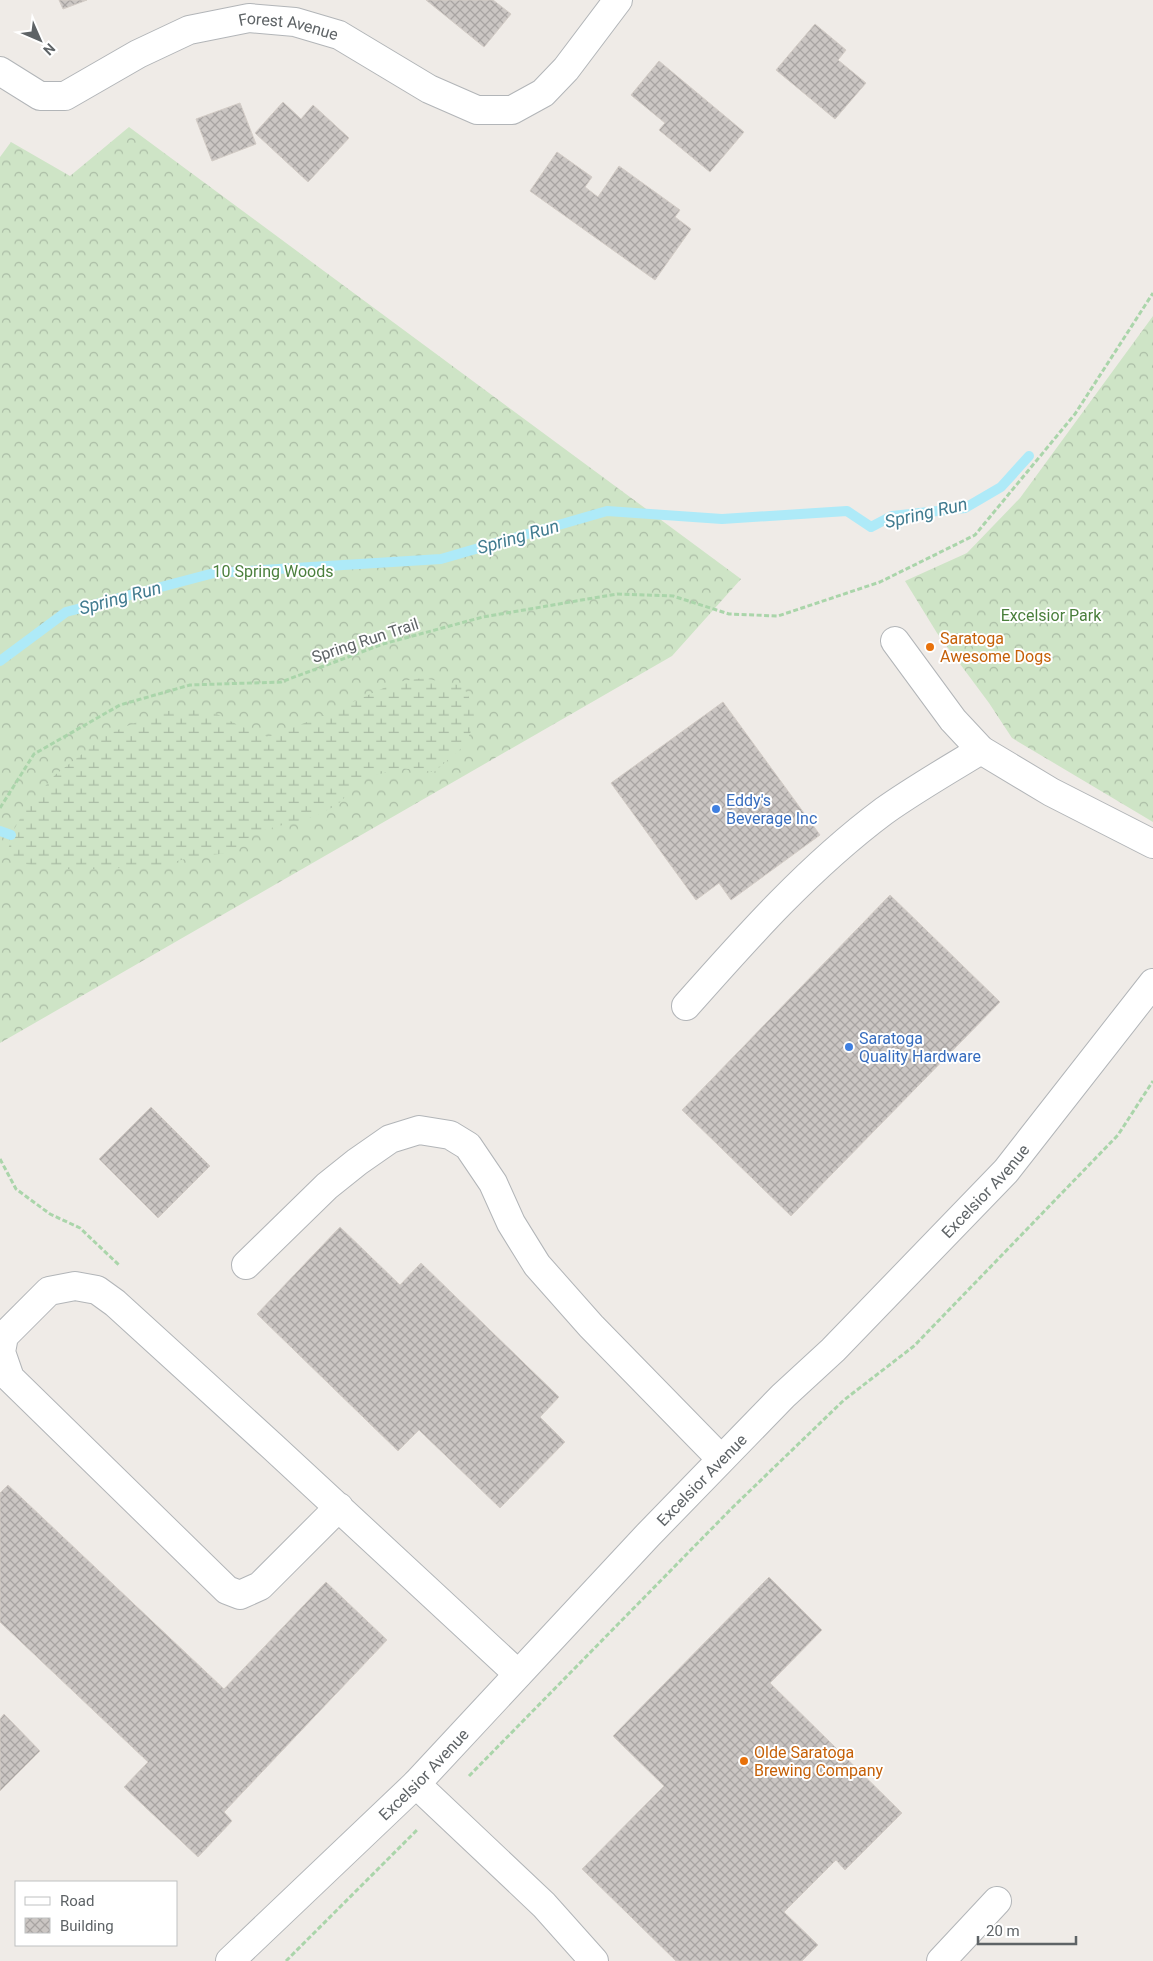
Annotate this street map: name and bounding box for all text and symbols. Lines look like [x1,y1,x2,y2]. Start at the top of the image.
street label: Forest Avenue [237,9,340,44]
north arrow [15,15,65,65]
text: N [40,40,58,58]
water label: Spring Run [882,493,969,532]
water label: Spring Run [474,515,561,558]
park label: 10 Spring Woods [212,562,334,581]
water label: Spring Run [76,576,163,619]
park label: Excelsior Park [1001,606,1102,625]
street label: Spring Run Trail [309,614,421,667]
place label: Saratoga Awesome Dogs [940,629,1051,666]
marker: Saratoga Awesome Dogs [924,641,936,653]
place label: Eddy's Beverage Inc [726,791,817,828]
marker: Eddy's Beverage Inc [710,803,722,815]
place label: Saratoga Quality Hardware [859,1029,981,1066]
marker: Saratoga Quality Hardware [843,1041,855,1053]
street label: Excelsior Avenue [938,1141,1033,1242]
street label: Excelsior Avenue [653,1430,751,1530]
street label: Excelsior Avenue [375,1725,473,1824]
place label: Olde Saratoga Brewing Company [754,1743,884,1780]
marker: Olde Saratoga Brewing Company [738,1755,750,1767]
legend [15,1881,178,1946]
text: Road [60,1892,94,1910]
scale bar [978,1914,1076,1946]
text: Building [60,1917,114,1935]
text: 20 m [986,1922,1020,1940]

